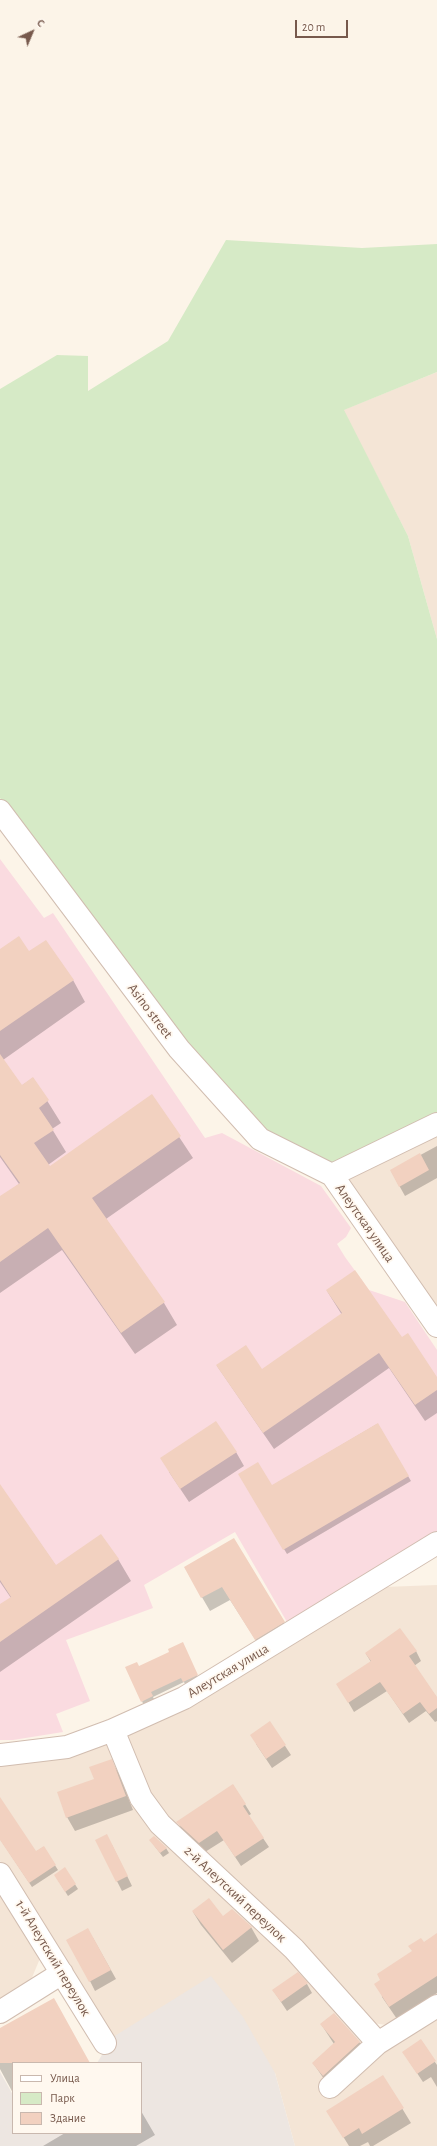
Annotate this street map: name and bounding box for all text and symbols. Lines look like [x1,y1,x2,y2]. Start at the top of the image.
north arrow [12,12,52,52]
scale bar [297,12,350,38]
text: С [35,17,47,29]
text: 20 m [302,21,325,33]
street label: Asino street [124,980,176,1042]
street label: Алеутская улица [332,1180,398,1266]
street label: Алеутская улица [184,1640,272,1702]
street label: 2-й Алеутский переулок [180,1842,290,1946]
street label: 1-й Алеутский переулок [12,1897,94,2019]
legend [12,2062,142,2134]
text: Улица [50,2072,80,2084]
text: Парк [50,2092,75,2104]
text: Здание [50,2112,86,2124]

